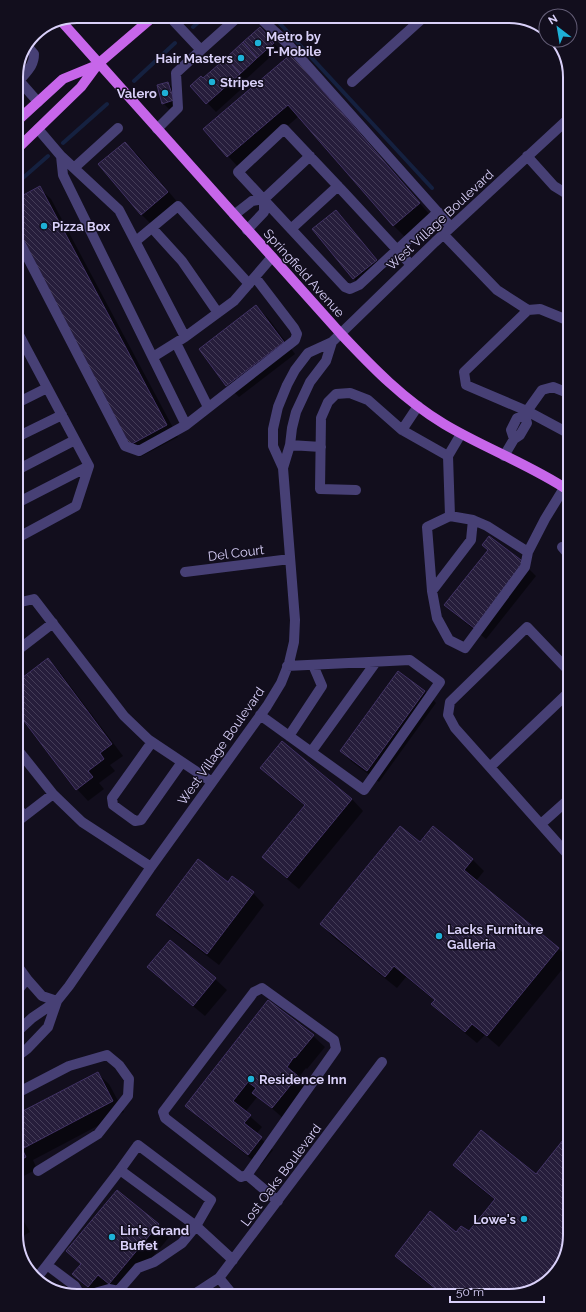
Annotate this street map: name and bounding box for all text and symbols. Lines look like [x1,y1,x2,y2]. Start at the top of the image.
north arrow [538,8,578,48]
text: N [546,12,560,28]
place label: Metro by T-Mobile [266,29,321,59]
marker: Metro by T-Mobile [253,38,263,48]
place label: Hair Masters [156,51,234,66]
marker: Hair Masters [236,53,246,63]
place label: Stripes [220,75,264,90]
marker: Stripes [207,77,217,87]
place label: Valero [117,86,157,101]
marker: Valero [160,88,170,98]
street label: West Village Boulevard [384,167,496,273]
place label: Pizza Box [52,219,110,234]
marker: Pizza Box [39,221,49,231]
street label: Springfield Avenue [261,226,348,320]
street label: Del Court [207,542,266,564]
street label: West Village Boulevard [175,684,267,808]
place label: Lacks Furniture Galleria [447,922,544,952]
marker: Lacks Furniture Galleria [434,931,444,941]
place label: Residence Inn [259,1072,347,1087]
marker: Residence Inn [246,1074,256,1084]
street label: Lost Oaks Boulevard [238,1121,324,1229]
place label: Lowe's [473,1212,517,1227]
marker: Lowe's [519,1214,529,1224]
place label: Lin's Grand Buffet [120,1223,189,1253]
marker: Lin's Grand Buffet [107,1232,117,1242]
scale bar [450,1278,544,1304]
text: 50 m [456,1285,484,1299]

